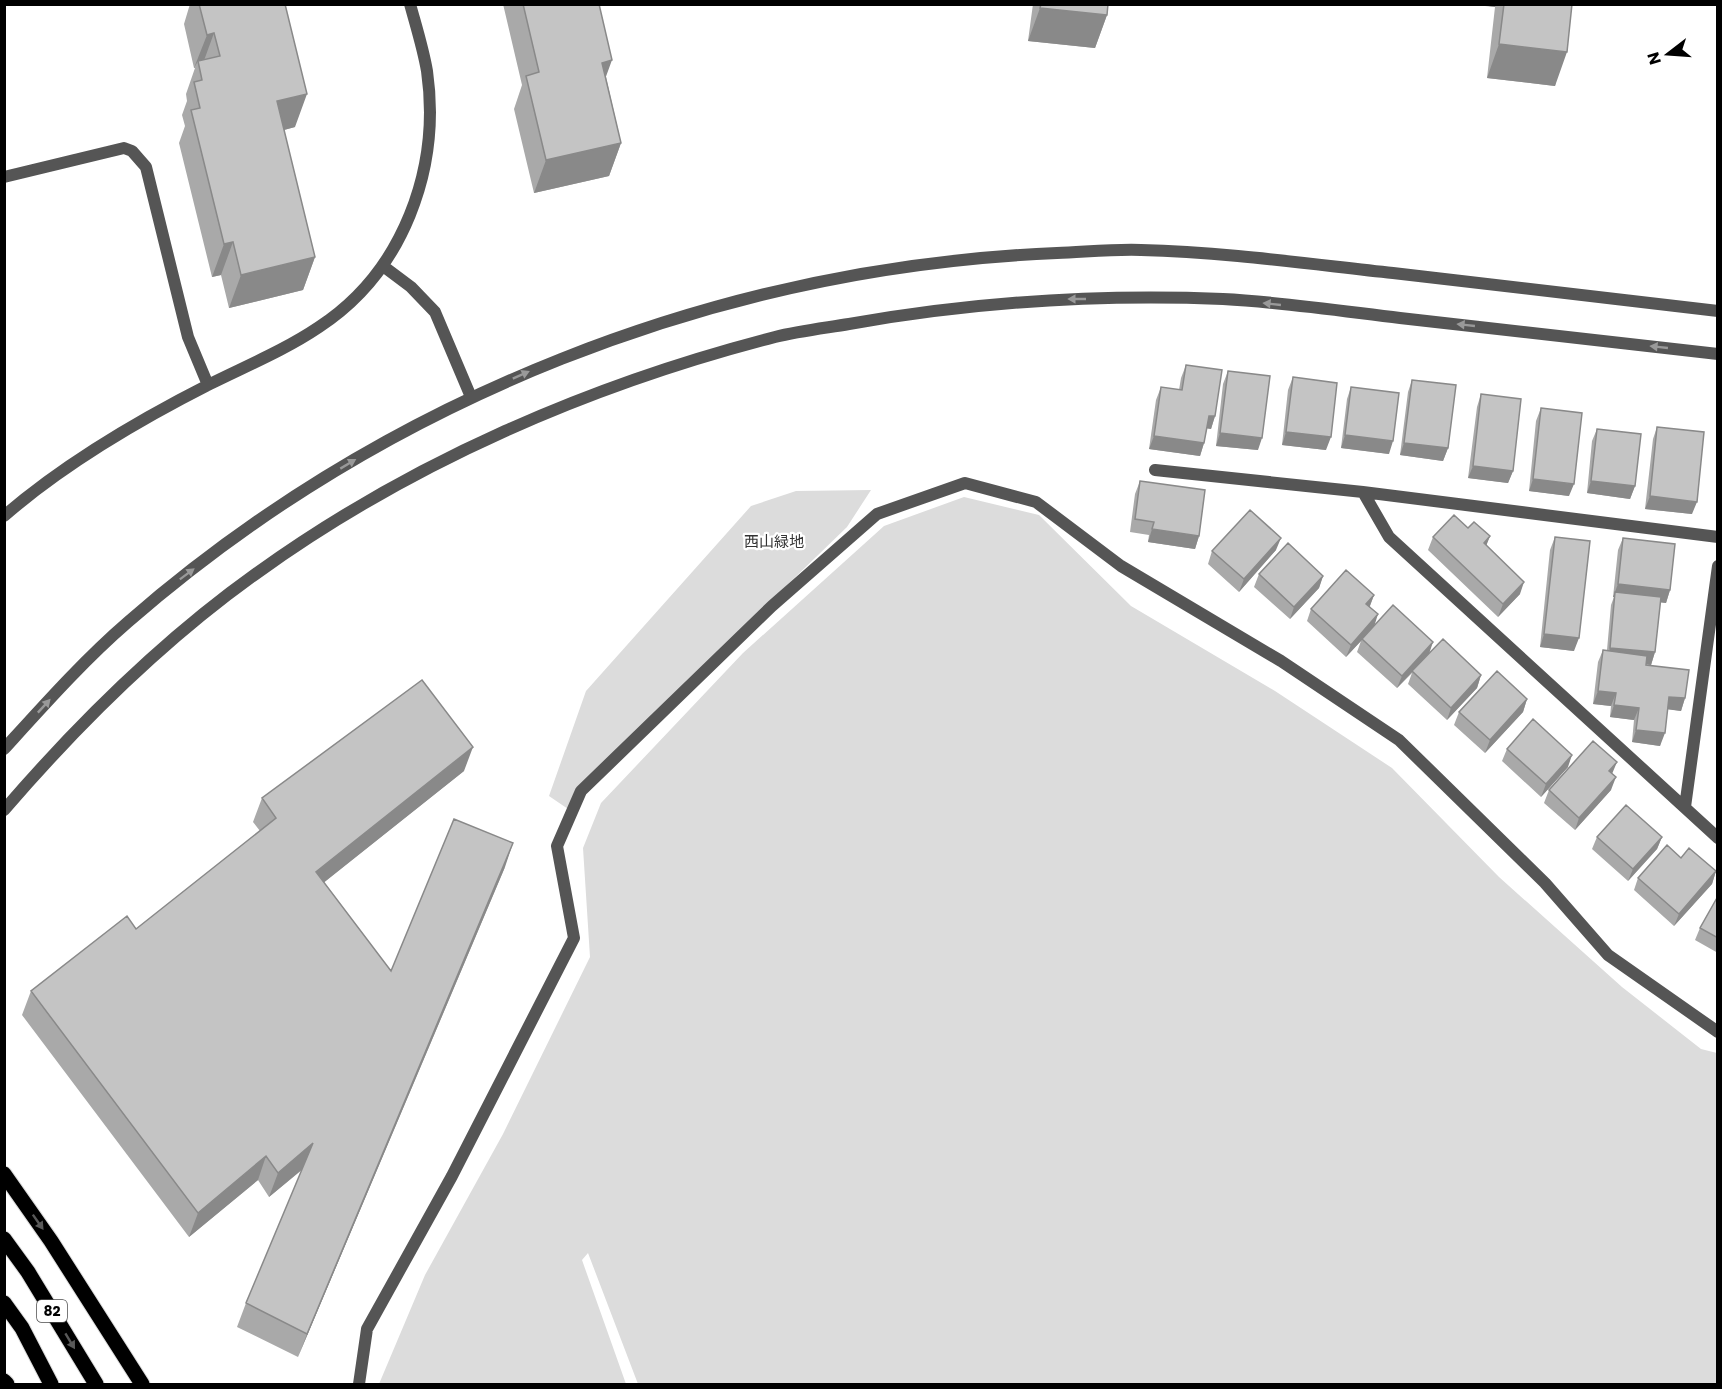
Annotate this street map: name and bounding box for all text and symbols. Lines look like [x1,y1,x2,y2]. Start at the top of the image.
north arrow [1638,24,1698,84]
text: N [1641,49,1667,67]
one-way arrow [1068,294,1087,304]
one-way arrow [1262,299,1281,309]
one-way arrow [1456,320,1475,330]
one-way arrow [1650,342,1669,352]
one-way arrow [513,370,531,380]
one-way arrow [340,459,357,469]
park label: 西山緑地 [744,531,804,552]
one-way arrow [180,569,195,581]
one-way arrow [37,698,51,713]
one-way arrow [32,1214,44,1230]
road number: 82 [37,1300,67,1322]
one-way arrow [65,1333,76,1349]

